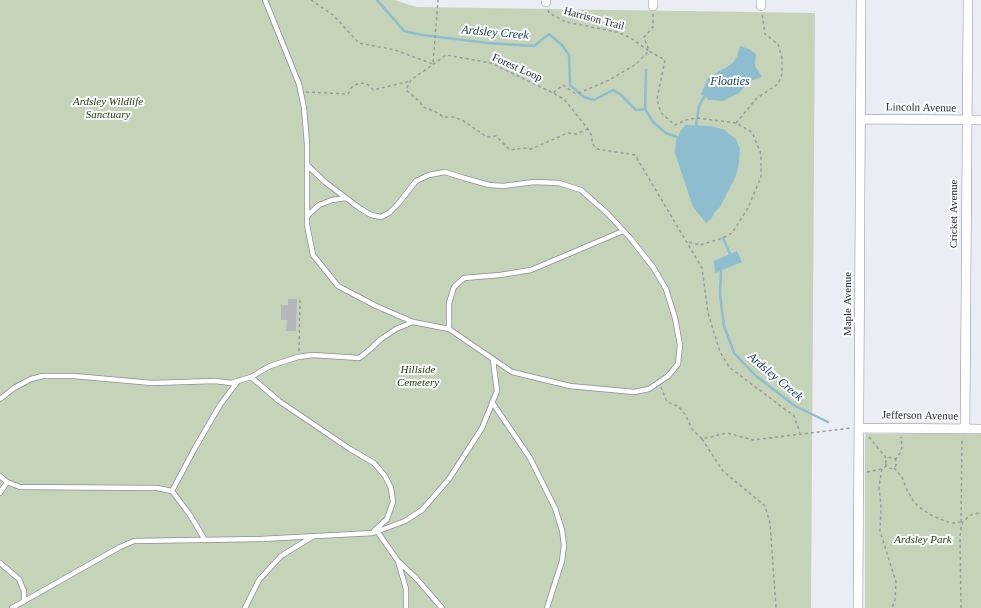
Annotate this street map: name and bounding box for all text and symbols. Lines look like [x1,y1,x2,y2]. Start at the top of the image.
street label: Harrison Trail [562,5,626,33]
water label: Ardsley Creek [461,23,529,43]
street label: Forest Loop [490,51,544,85]
water label: Floaties [710,75,750,89]
park label: Ardsley Wildlife Sanctuary [73,95,143,121]
street label: Lincoln Avenue [886,101,956,115]
street label: Cricket Avenue [947,180,961,248]
street label: Maple Avenue [841,272,855,336]
water label: Ardsley Creek [745,350,805,404]
park label: Hillside Cemetery [397,363,439,389]
street label: Jefferson Avenue [882,409,958,423]
park label: Ardsley Park [894,533,952,547]

